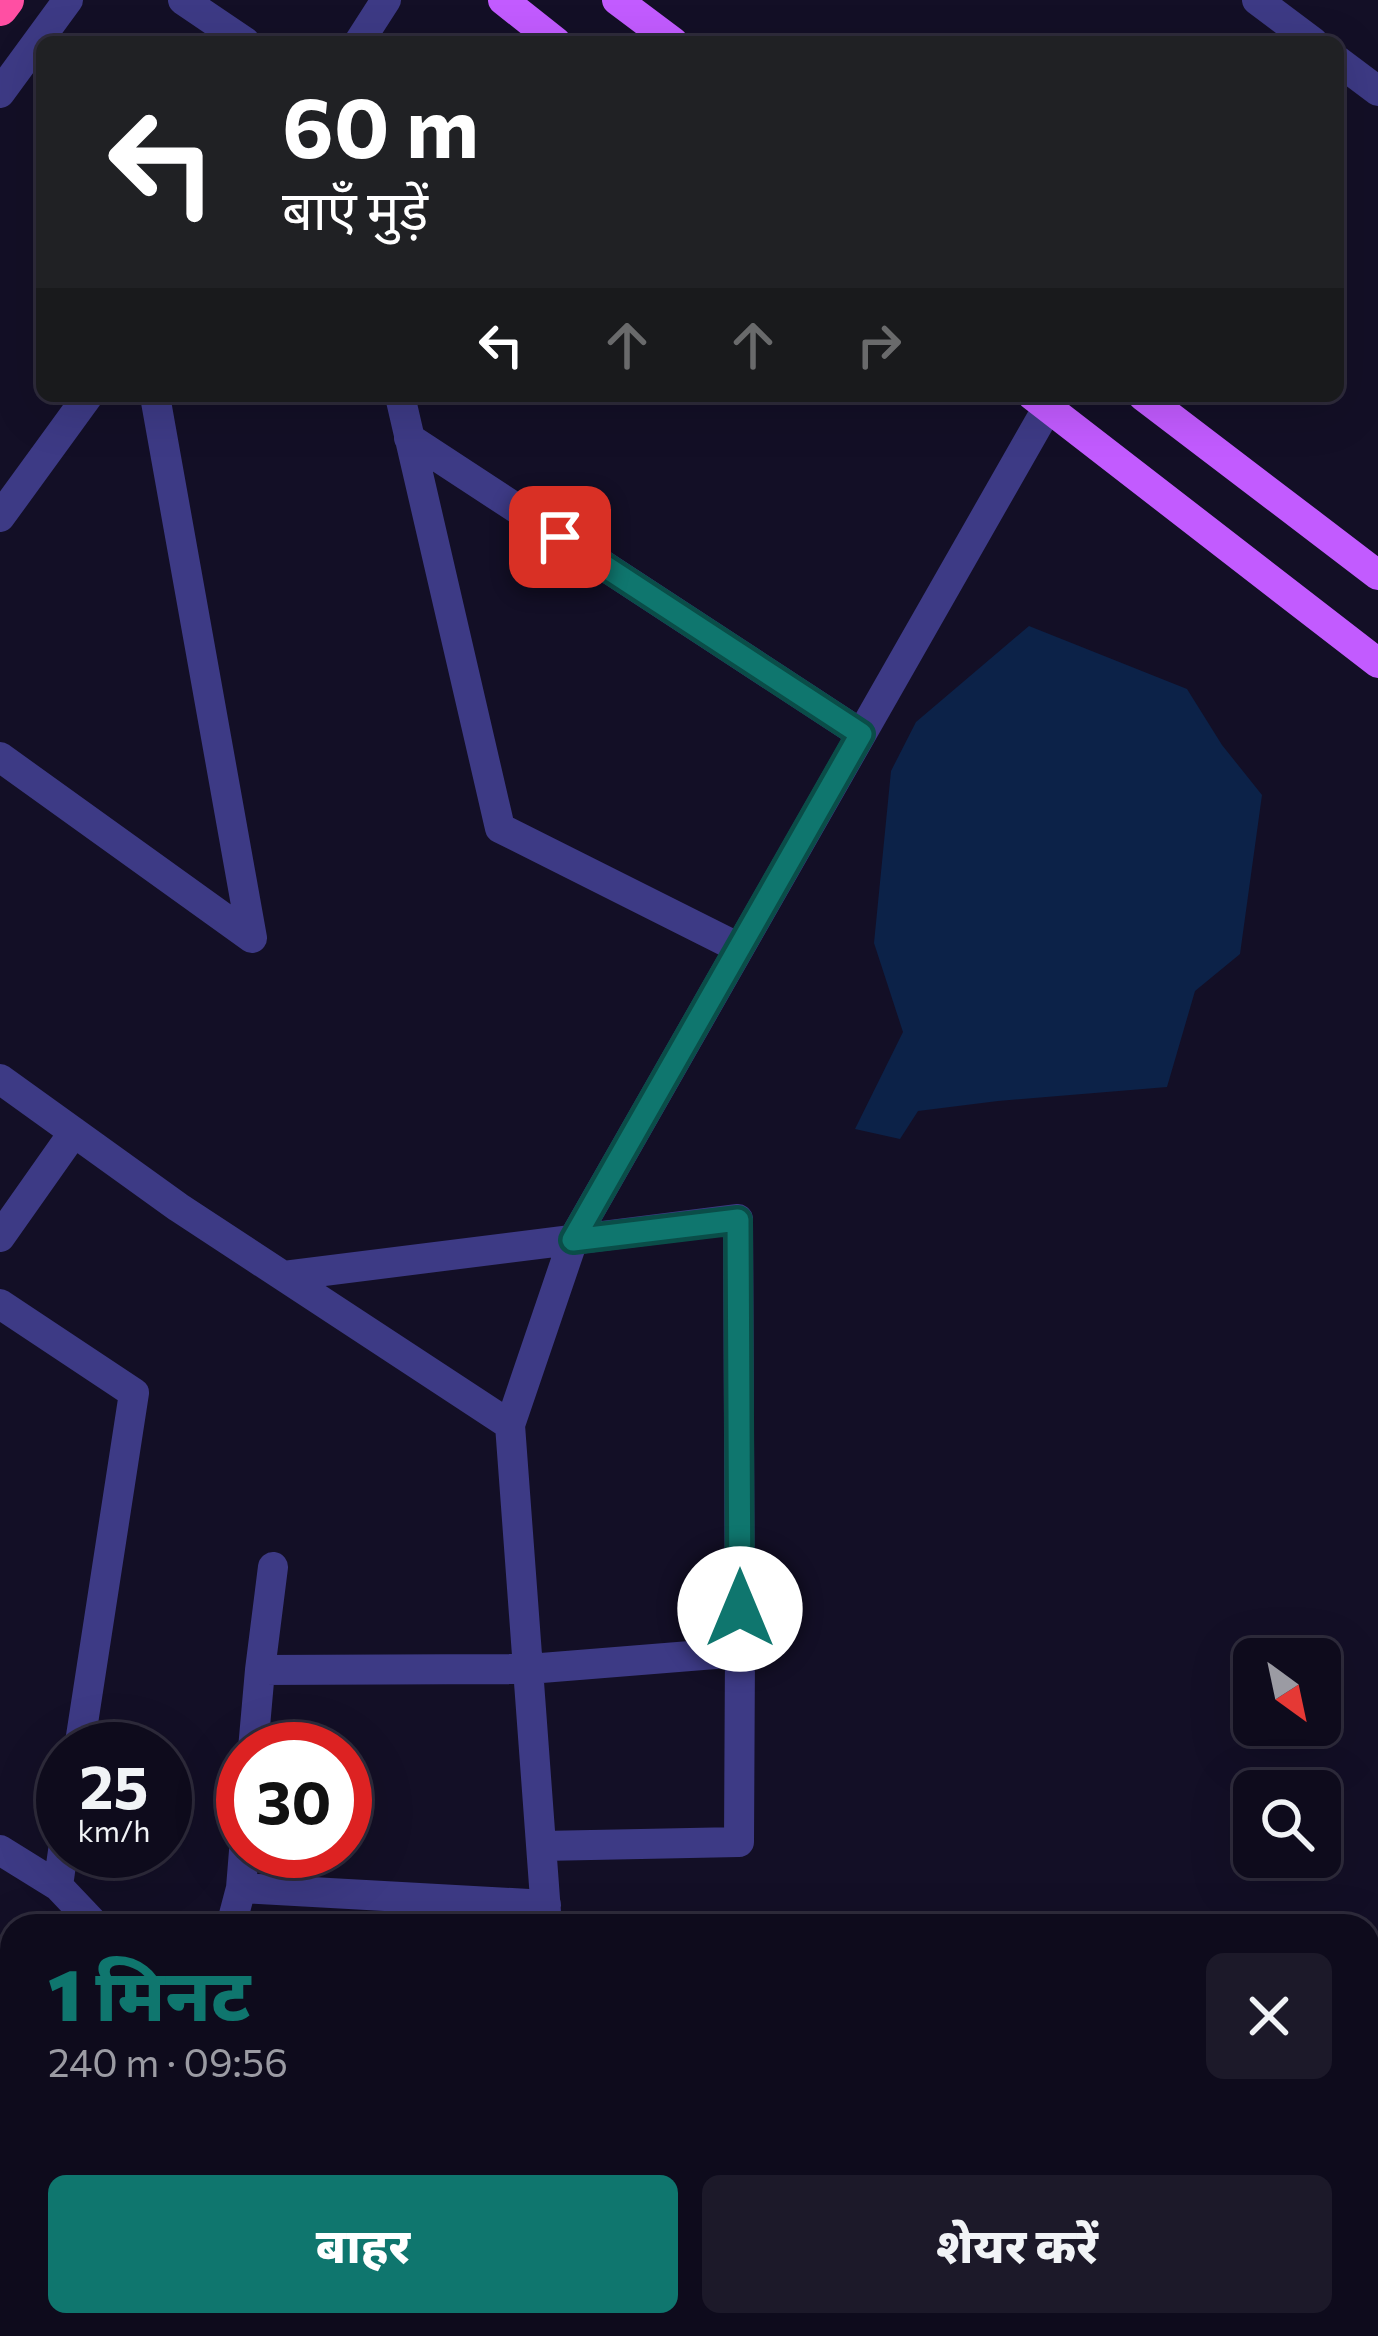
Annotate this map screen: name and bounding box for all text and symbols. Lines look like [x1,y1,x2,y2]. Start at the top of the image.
text: 60 m [282,73,479,175]
icon: left [84,84,240,240]
text: बाएँ मुड़ें [282,175,428,241]
icon: left [468,312,534,378]
icon: ahead [594,312,660,378]
icon: ahead [720,312,786,378]
icon: right [846,312,912,378]
pin [509,486,611,588]
icon: arrive [527,504,593,570]
position arrow [677,1546,803,1672]
north arrow [1233,1638,1341,1746]
map controls [1233,1638,1341,1878]
speed limit sign: 30 [216,1722,372,1878]
text: 25 [79,1748,149,1821]
button: search [1233,1770,1341,1878]
text: km/h [78,1811,150,1848]
text: 1 मिनट [48,1948,250,2036]
button: close [1206,1953,1332,2079]
text: 240 m · 09:56 [48,2037,288,2085]
button: बाहर [48,2175,678,2313]
button: शेयर करें [702,2175,1332,2313]

